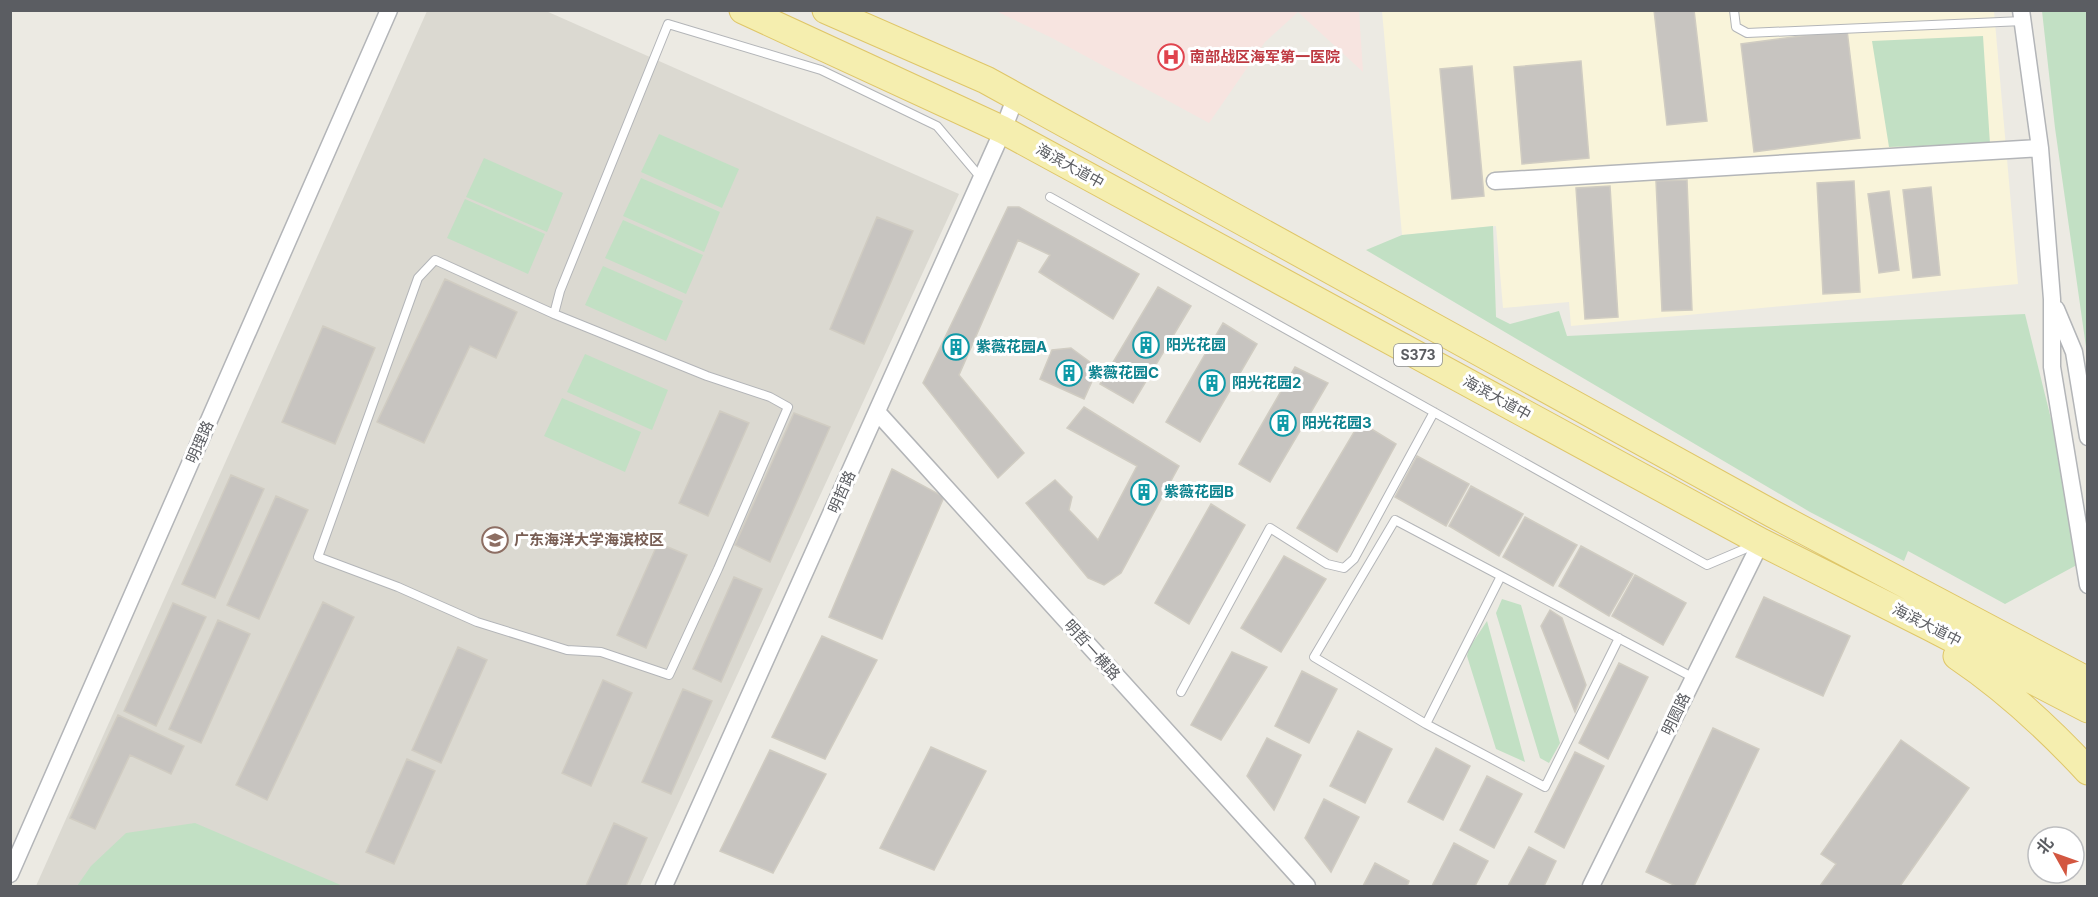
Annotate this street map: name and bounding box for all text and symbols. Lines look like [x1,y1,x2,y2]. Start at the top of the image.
hospital icon: 南部战区海军第一医院 [1156,42,1186,72]
place label: 南部战区海军第一医院 [1190,47,1340,66]
street label: 海滨大道中 [1033,139,1108,192]
building icon: 阳光花园 [1131,330,1161,360]
building icon: 紫薇花园A [941,332,971,362]
place label: 阳光花园 [1166,335,1226,354]
place label: 紫薇花园A [976,337,1047,356]
road number: S373 [1394,344,1442,366]
building icon: 紫薇花园C [1054,358,1084,388]
place label: 紫薇花园C [1088,363,1159,382]
building icon: 阳光花园2 [1197,368,1227,398]
street label: 海滨大道中 [1460,371,1535,424]
place label: 阳光花园2 [1232,373,1301,392]
building icon: 阳光花园3 [1268,408,1298,438]
place label: 阳光花园3 [1302,413,1372,432]
street label: 明理路 [182,417,217,466]
street label: 明哲路 [824,467,859,516]
building icon: 紫薇花园B [1129,477,1159,507]
place label: 紫薇花园B [1164,482,1234,501]
school or university icon: 广东海洋大学海滨校区 [480,525,510,555]
place label: 广东海洋大学海滨校区 [514,530,664,549]
street label: 海滨大道中 [1889,599,1965,650]
street label: 明哲一横路 [1060,615,1125,684]
street label: 明圆路 [1657,689,1694,738]
north arrow [2026,825,2086,885]
text: 北 [2032,833,2057,858]

